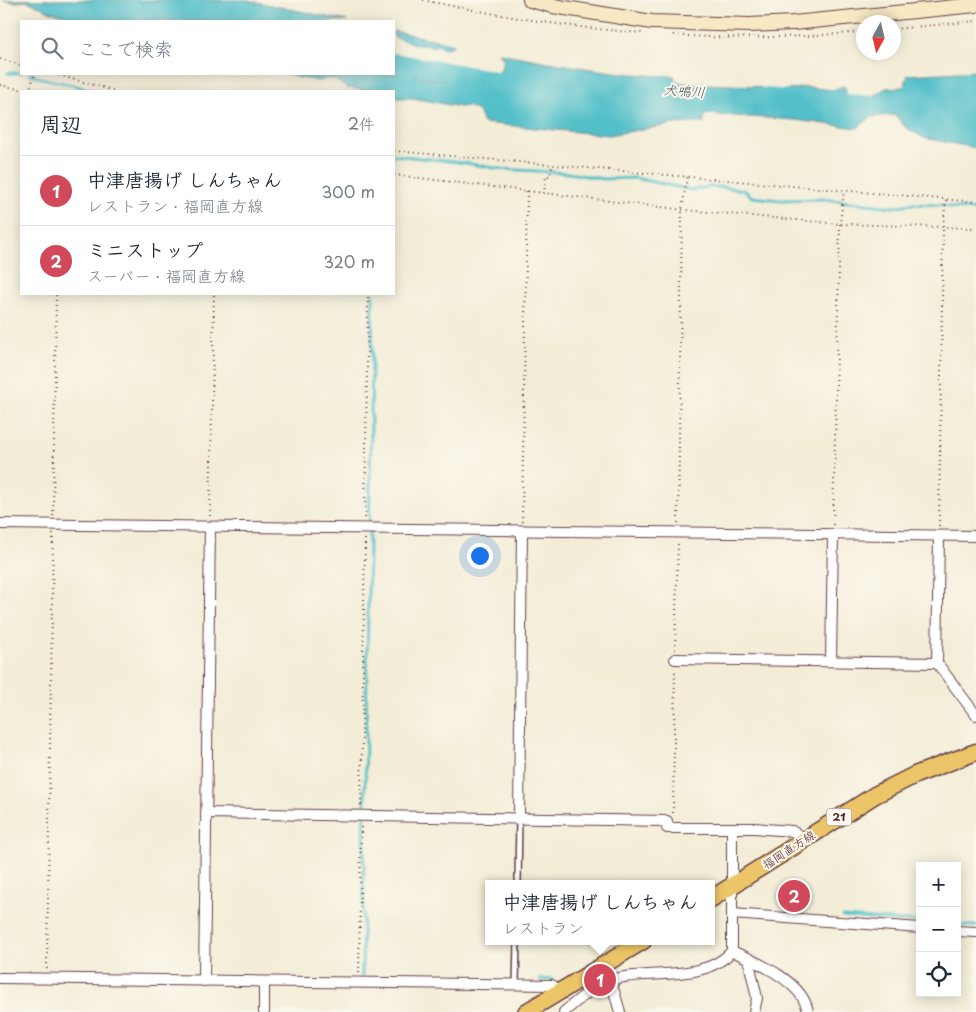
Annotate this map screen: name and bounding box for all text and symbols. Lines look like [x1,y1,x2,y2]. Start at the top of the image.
north arrow [856,15,901,60]
search box [20,20,395,75]
icon: search [38,34,66,62]
text: ここで検索 [78,34,173,62]
water label: 犬鳴川 [662,79,706,102]
text: 周辺 [40,107,82,139]
text: 2件 [348,111,375,135]
text: 中津唐揚げ しんちゃん [87,165,282,193]
text: 1 [52,179,60,203]
text: 300 m [321,179,375,203]
text: レストラン · 福岡直方線 [87,193,263,217]
text: ミニストップ [87,235,203,263]
text: 2 [50,249,62,273]
text: 320 m [324,249,375,273]
text: スーパー · 福岡直方線 [87,263,245,287]
your location [467,543,493,569]
road number: 21 [826,809,852,826]
street label: 福岡直方線 [758,825,819,873]
map controls [916,862,961,997]
button: + [916,862,961,907]
pin: 2 [778,877,810,915]
popup [485,880,715,945]
text: 中津唐揚げ しんちゃん [503,887,697,915]
button: − [916,907,961,952]
text: レストラン [503,915,584,939]
button: locate [916,952,961,997]
pin: 1 [584,961,616,999]

